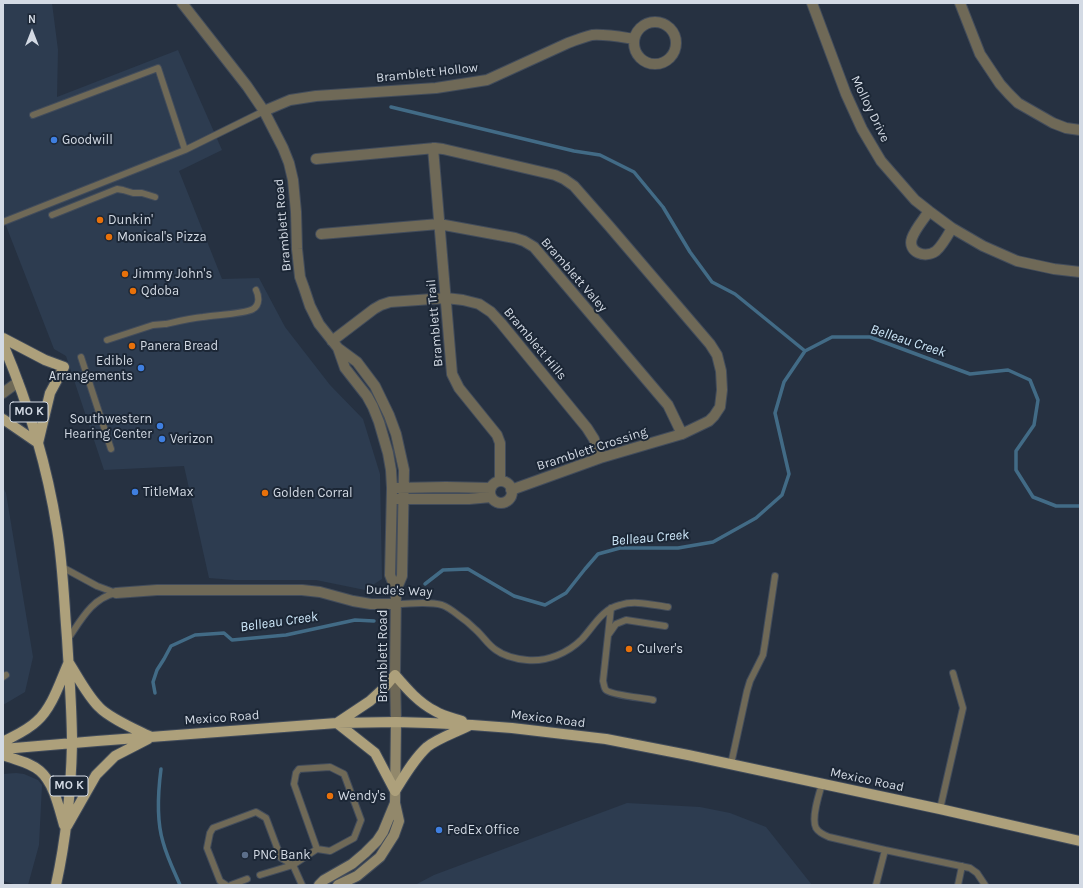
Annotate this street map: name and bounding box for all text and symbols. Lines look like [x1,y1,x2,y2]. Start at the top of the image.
north arrow [12,12,52,52]
text: N [28,13,36,26]
street label: Bramblett Hollow [375,60,479,86]
street label: Molloy Drive [847,73,893,145]
place label: Goodwill [62,132,113,148]
marker: Goodwill [49,135,59,145]
street label: Bramblett Road [271,178,295,272]
place label: Dunkin' [108,212,153,228]
marker: Dunkin' [95,215,105,225]
place label: Monical's Pizza [117,229,207,245]
marker: Monical's Pizza [104,232,114,242]
street label: Bramblett Valey [537,235,611,315]
place label: Jimmy John's [133,266,212,282]
marker: Jimmy John's [120,269,130,279]
street label: Bramblett Trail [423,279,447,367]
place label: Qdoba [141,283,179,299]
marker: Qdoba [128,286,138,296]
street label: Bramblett Hills [500,305,570,383]
water label: Belleau Creek [868,321,948,361]
place label: Panera Bread [140,338,218,354]
marker: Panera Bread [127,341,137,351]
place label: Edible Arrangements [49,353,133,384]
marker: Edible Arrangements [136,363,146,373]
road number: MO K [10,402,48,422]
place label: Southwestern Hearing Center [64,411,152,442]
marker: Southwestern Hearing Center [155,421,165,431]
street label: Bramblett Crossing [535,424,649,474]
place label: Verizon [170,431,213,447]
marker: Verizon [157,434,167,444]
place label: TitleMax [143,484,193,500]
place label: Golden Corral [273,485,353,501]
marker: TitleMax [130,487,140,497]
marker: Golden Corral [260,488,270,498]
water label: Belleau Creek [610,526,690,550]
street label: Dude's Way [365,582,433,600]
water label: Belleau Creek [239,608,319,636]
street label: Bramblett Road [375,610,391,702]
place label: Culver's [637,641,683,657]
marker: Culver's [624,644,634,654]
street label: Mexico Road [510,707,586,731]
street label: Mexico Road [184,708,260,728]
street label: Mexico Road [829,765,905,795]
road number: MO K [50,776,88,796]
place label: Wendy's [338,788,386,804]
marker: Wendy's [325,791,335,801]
place label: FedEx Office [447,822,519,838]
marker: FedEx Office [434,825,444,835]
place label: PNC Bank [253,847,311,863]
marker: PNC Bank [240,850,250,860]

